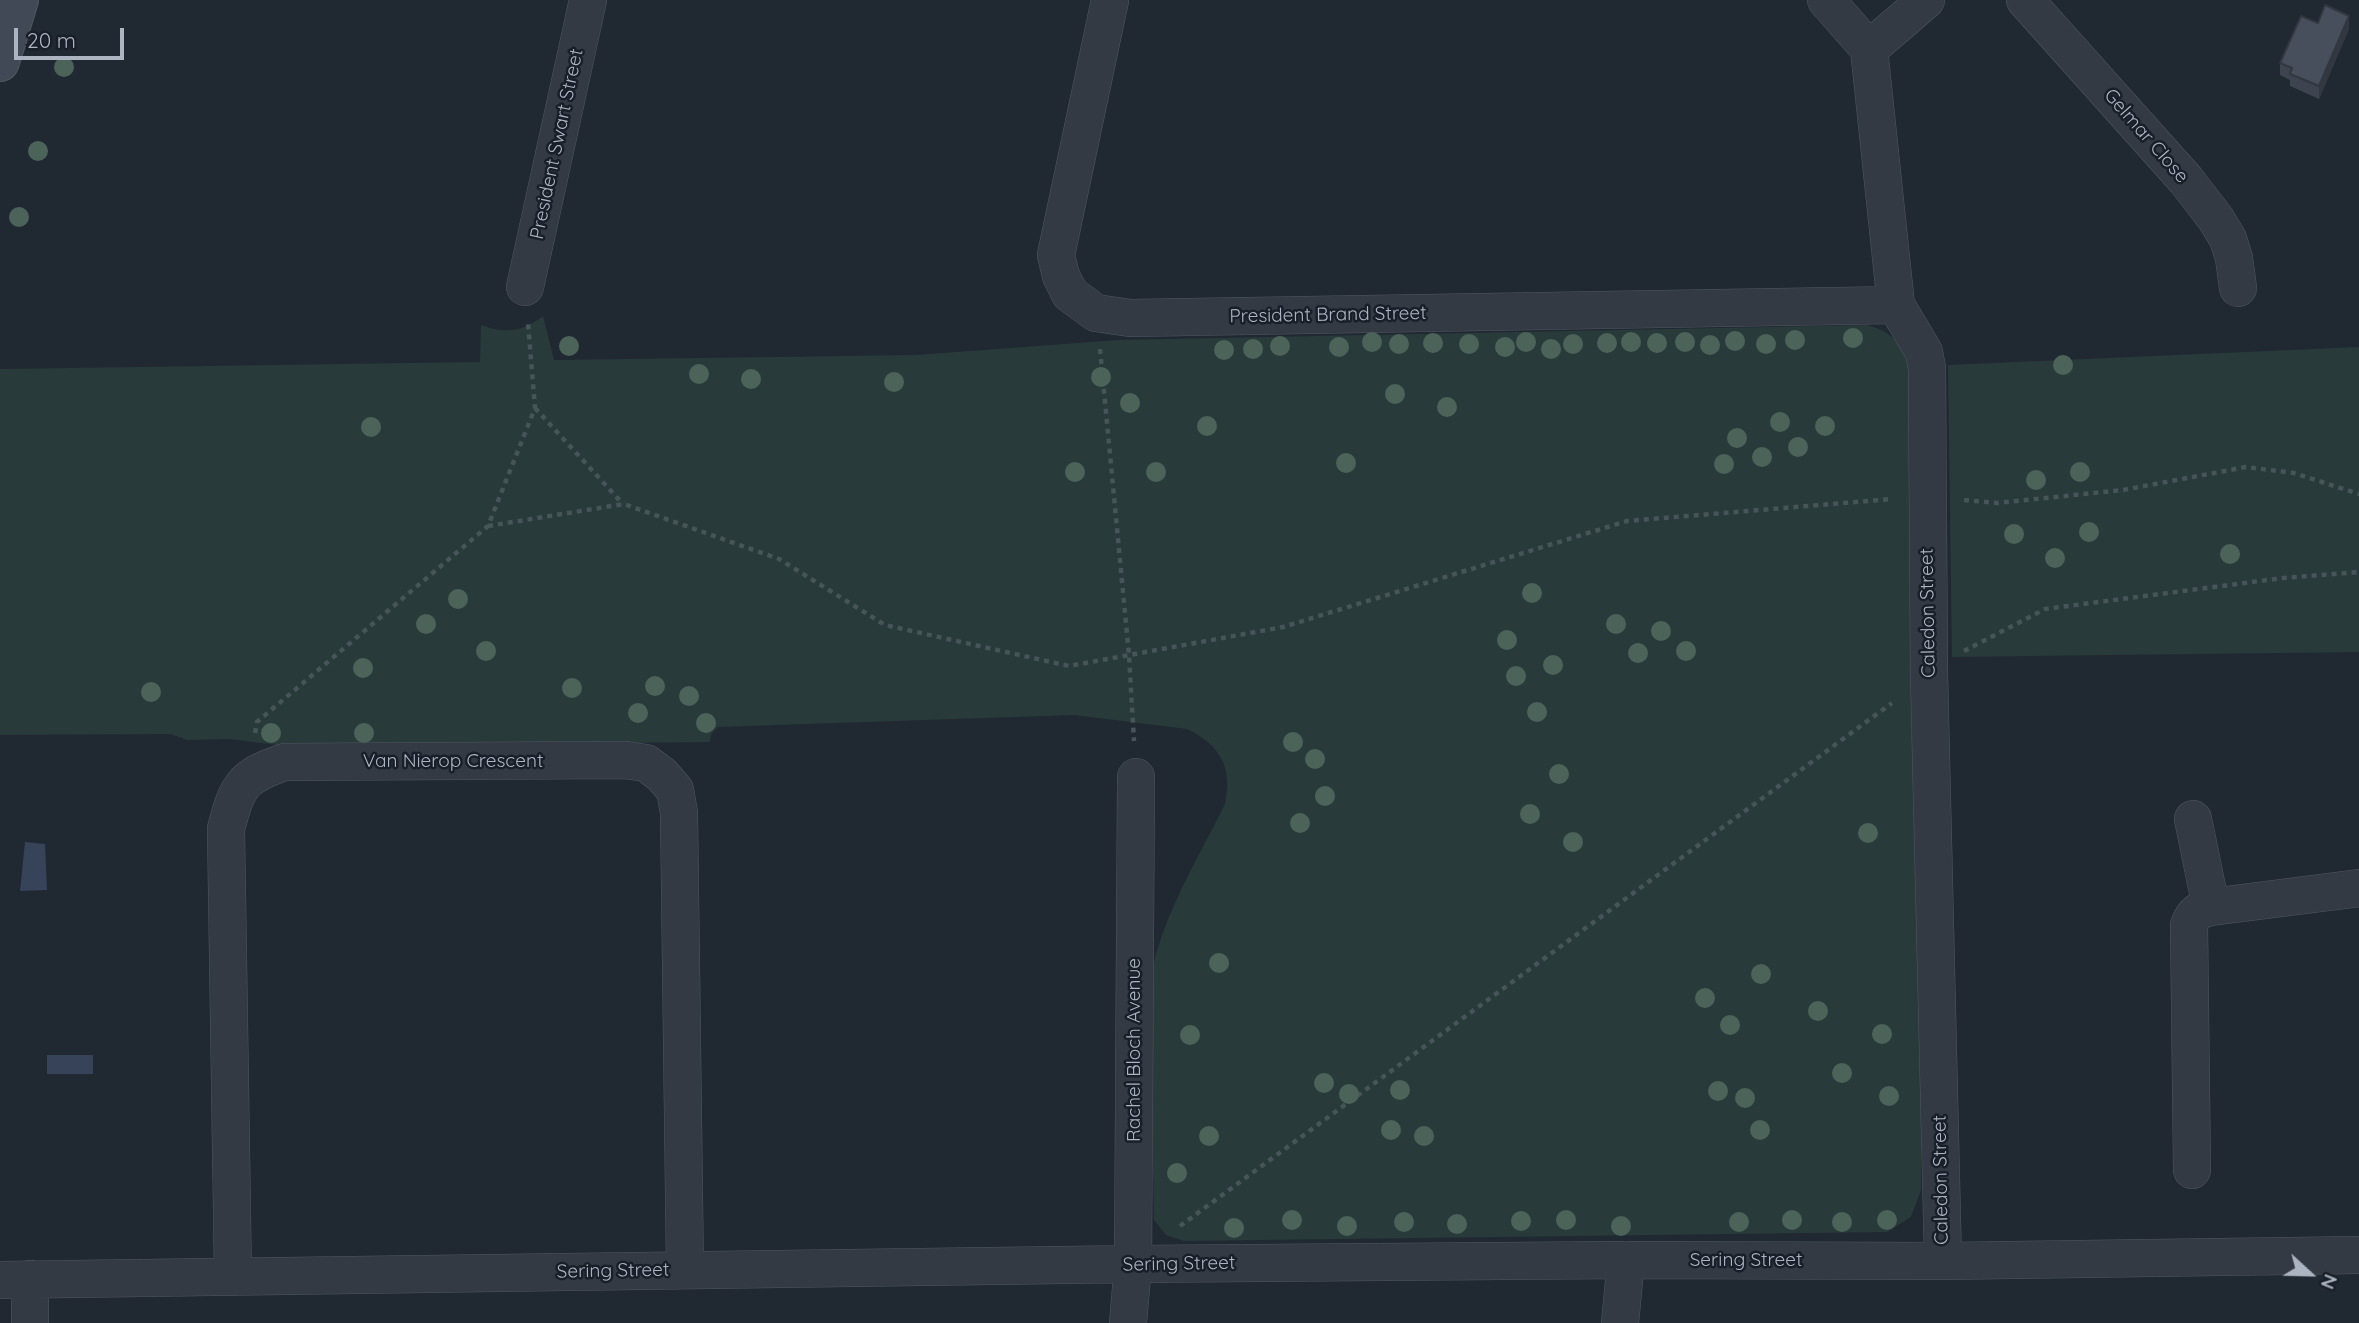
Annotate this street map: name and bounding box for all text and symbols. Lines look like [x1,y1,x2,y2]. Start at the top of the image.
scale bar [18,14,128,58]
text: 20 m [27,27,76,53]
street label: President Swart Street [526,47,588,241]
street label: Gelmar Close [2099,84,2193,188]
street label: President Brand Street [1229,302,1427,328]
street label: Caledon Street [1915,548,1941,678]
street label: Van Nierop Crescent [363,750,543,772]
street label: Rachel Bloch Avenue [1123,958,1145,1142]
street label: Caledon Street [1928,1115,1954,1245]
north arrow [2275,1239,2345,1309]
street label: Sering Street [1690,1249,1802,1271]
street label: Sering Street [1122,1252,1236,1276]
street label: Sering Street [556,1259,670,1283]
text: N [2316,1271,2343,1293]

